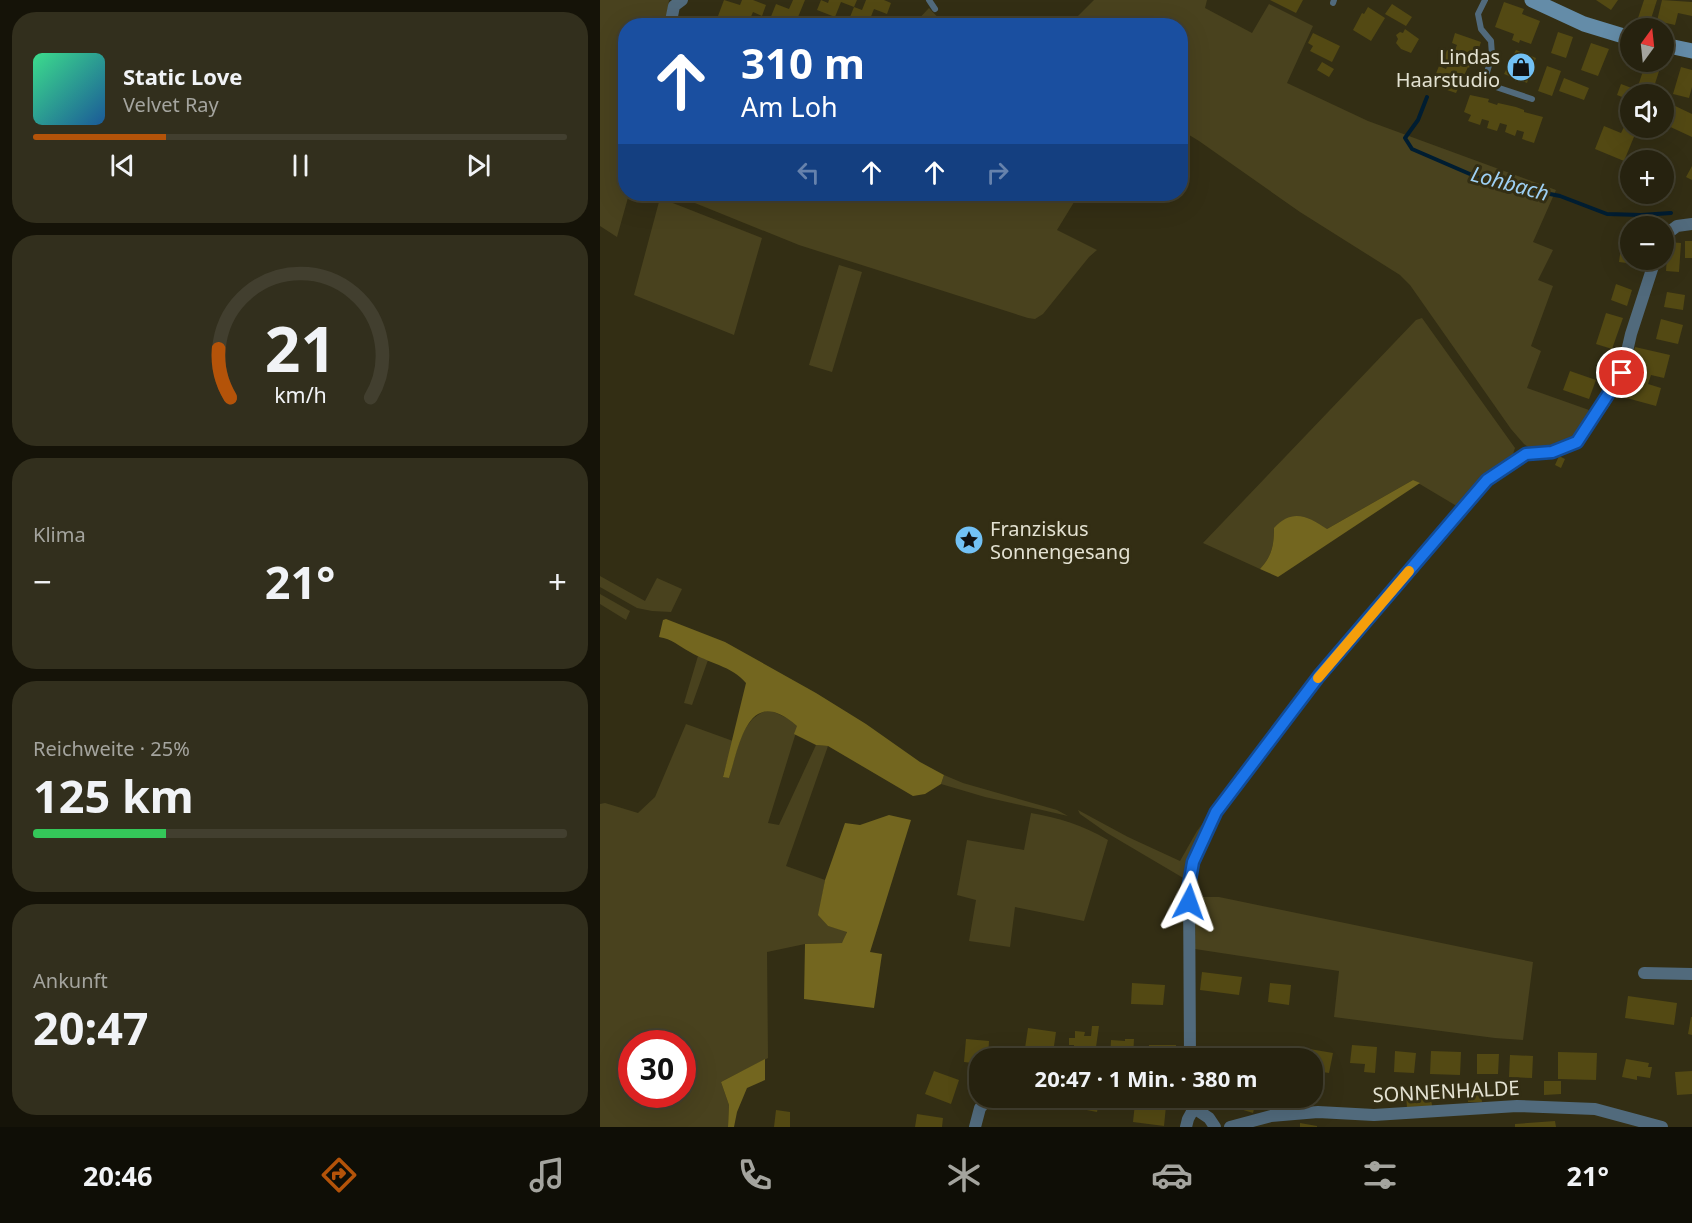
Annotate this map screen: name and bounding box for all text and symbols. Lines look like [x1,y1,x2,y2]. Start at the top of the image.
north arrow [1620,18,1674,72]
map controls [1620,18,1674,270]
text: 310 m [741,34,865,91]
icon: ahead [642,42,720,120]
place label: Lindas Haarstudio [1396,43,1500,93]
shop icon: Lindas Haarstudio [1505,51,1537,83]
text: Static Love [123,61,242,91]
button: sound [1620,84,1674,138]
text: Am Loh [741,88,838,125]
text: Velvet Ray [123,91,219,118]
icon: previous [106,149,139,182]
icon: pause [284,149,317,182]
icon: next [462,149,495,182]
button: + [1620,150,1674,204]
icon: left [792,156,825,189]
icon: ahead [855,156,888,189]
icon: ahead [918,156,951,189]
icon: right [981,156,1014,189]
water label: Lohbach [1468,159,1552,207]
button: − [1620,216,1674,270]
text: 21 [264,305,336,390]
pin [1596,347,1647,398]
icon: arrive [1605,356,1638,389]
text: km/h [274,380,326,409]
place label: Franziskus Sonnengesang [990,515,1130,565]
text: Klima [33,521,86,548]
place icon: Franziskus Sonnengesang [953,524,985,556]
text: 21° [265,551,335,612]
text: − [33,559,52,604]
text: + [548,559,567,604]
text: Reichweite · 25% [33,735,190,762]
text: 125 km [33,765,194,826]
position arrow [1157,870,1221,934]
text: Ankunft [33,967,108,994]
text: 20:47 [33,997,149,1058]
speed limit sign: 30 [618,1030,696,1108]
text: 20:47 · 1 Min. · 380 m [1035,1063,1257,1093]
street label: SONNENHALDE [1372,1074,1520,1108]
icon: directions [318,1154,360,1196]
icon: music [526,1154,568,1196]
icon: phone [734,1154,776,1196]
icon: climate [943,1154,985,1196]
icon: car [1151,1154,1193,1196]
icon: filters [1359,1154,1401,1196]
text: 20:46 [83,1157,152,1194]
text: 21° [1567,1157,1609,1194]

